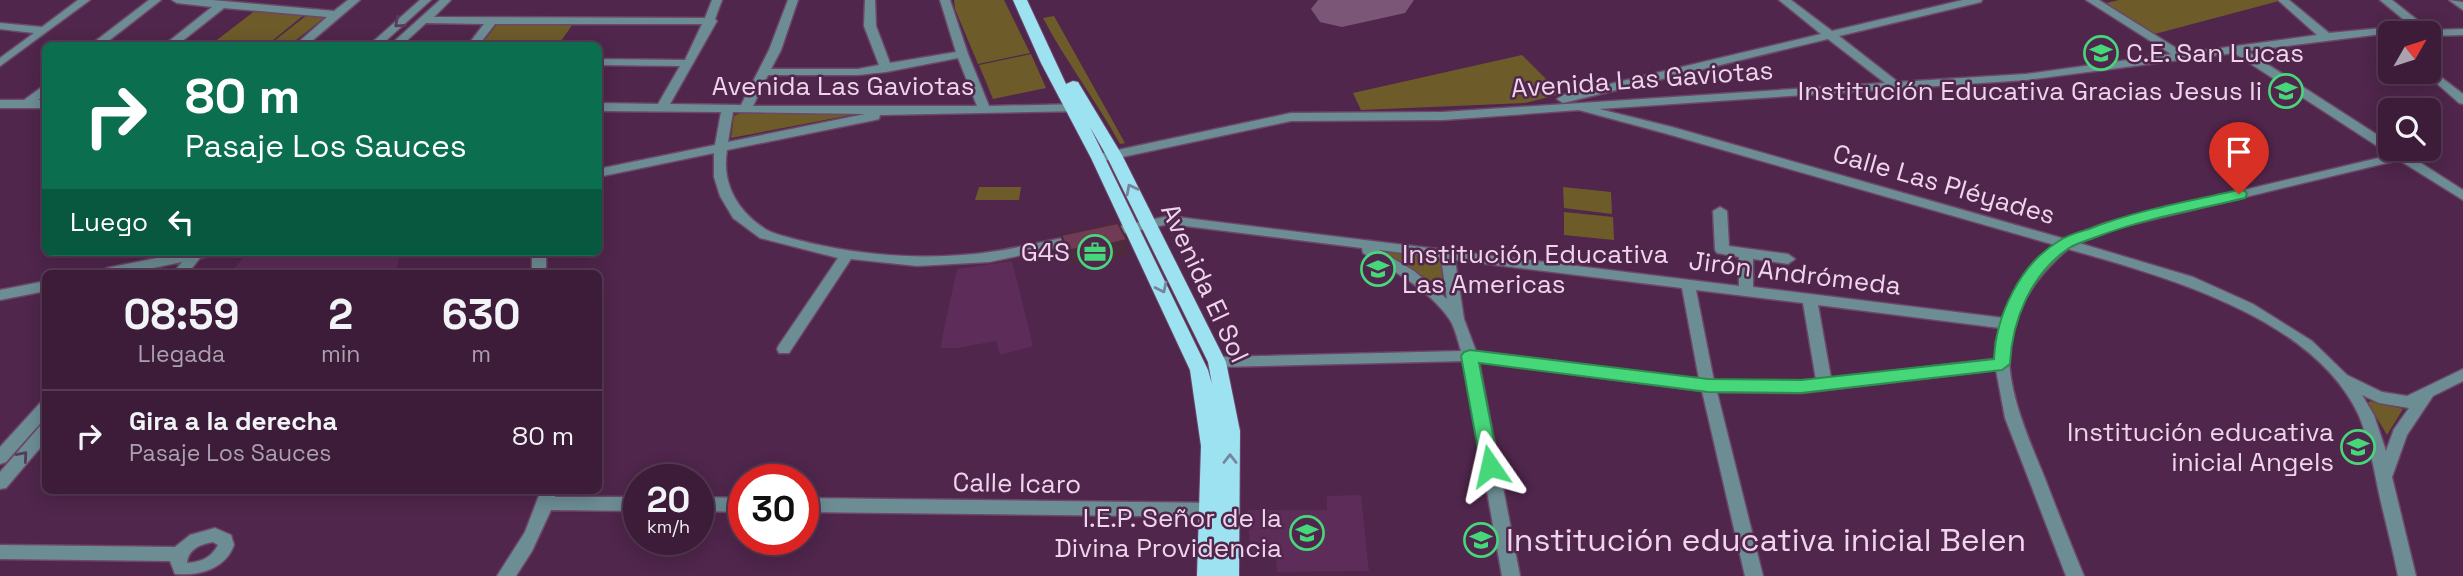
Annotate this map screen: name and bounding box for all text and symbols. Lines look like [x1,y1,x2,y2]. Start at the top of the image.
one-way arrow [395,15,408,27]
north arrow [2378,21,2441,84]
map controls [2378,21,2441,161]
school or university icon: C.E. San Lucas [2082,34,2120,72]
place label: C.E. San Lucas [2126,36,2304,70]
street label: Avenida Las Gaviotas [1510,53,1774,105]
text: 80 m [185,65,300,127]
street label: Avenida Las Gaviotas [712,69,974,103]
icon: right [70,70,161,161]
school or university icon: Institución Educativa Gracias Jesus Ii [2267,72,2305,110]
place label: Institución Educativa Gracias Jesus Ii [1798,74,2262,108]
button: search [2378,98,2441,161]
pin [2209,122,2269,194]
text: Pasaje Los Sauces [185,126,467,166]
icon: arrive [2220,133,2258,171]
street label: Calle Las Pléyades [1829,136,2059,232]
one-way arrow [1126,184,1139,196]
street label: Avenida El Sol [1153,198,1257,368]
icon: left [162,203,200,241]
text: Luego [70,205,148,239]
office icon: G4S [1076,233,1114,271]
place label: G4S [1021,235,1070,269]
place label: Institución Educativa Las Americas [1402,237,1668,301]
street label: Jirón Andrómeda [1687,243,1903,303]
school or university icon: Institución Educativa Las Americas [1359,250,1397,288]
one-way arrow [1154,281,1168,294]
text: 08:59 [123,288,240,341]
text: 2 [328,288,353,341]
text: 630 [442,288,521,341]
text: Llegada [138,339,225,369]
text: min [321,339,360,369]
text: m [471,339,491,369]
text: Gira a la derecha [129,404,338,438]
place label: Institución educativa inicial Angels [2067,415,2334,479]
icon: right [70,417,108,455]
text: 80 m [512,419,574,453]
school or university icon: Institución educativa inicial Angels [2339,428,2377,466]
position arrow [1453,429,1527,503]
text: Pasaje Los Sauces [129,438,331,468]
one-way arrow [15,452,27,465]
one-way arrow [1222,453,1238,464]
speed limit sign: 30 [728,464,819,555]
street label: Calle Icaro [952,465,1082,501]
text: 20 [647,478,690,522]
place label: I.E.P. Señor de la Divina Providencia [1055,501,1282,565]
school or university icon: I.E.P. Señor de la Divina Providencia [1288,514,1326,552]
text: km/h [647,515,690,538]
place label: Institución educativa inicial Belen [1506,520,2026,560]
school or university icon: Institución educativa inicial Belen [1462,521,1500,559]

